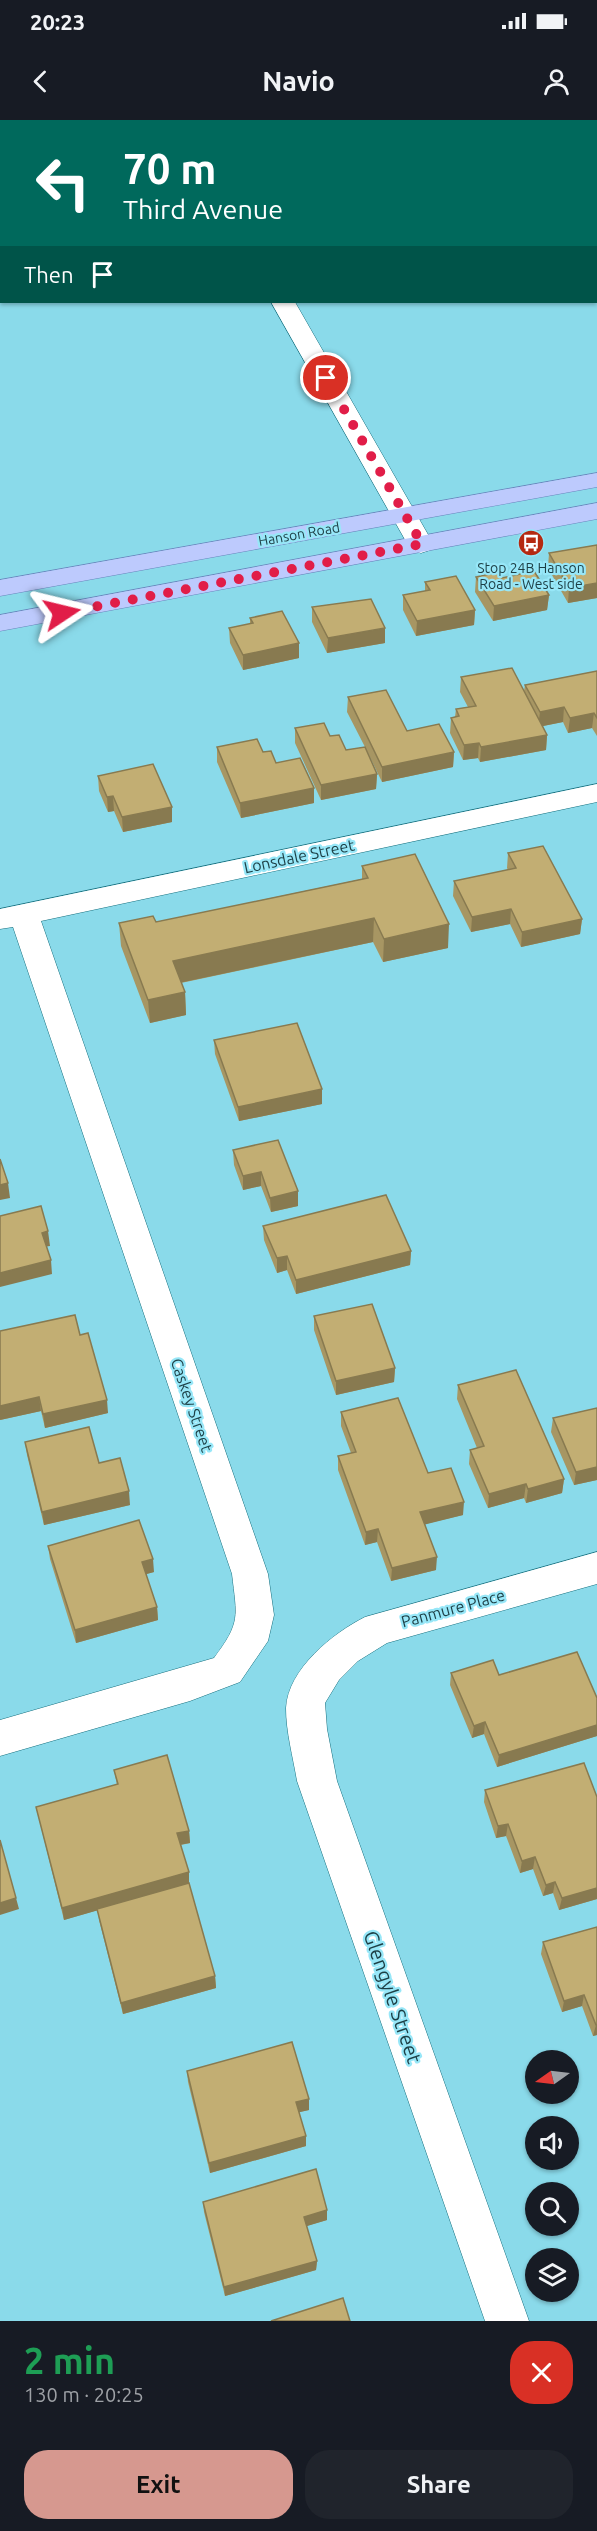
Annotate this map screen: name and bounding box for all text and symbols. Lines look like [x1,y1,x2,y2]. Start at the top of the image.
text: 20:23 [30,9,85,34]
icon: back [24,65,57,98]
icon: person [540,65,573,98]
text: Navio [262,66,335,96]
icon: left [24,144,102,222]
text: 70 m [123,145,217,192]
text: Third Avenue [123,194,283,224]
icon: arrive [86,258,119,291]
text: Then [24,262,74,287]
pin [300,352,351,403]
icon: arrive [309,361,342,394]
street label: Hanson Road [257,519,341,549]
bus stop icon: Stop 24B Hanson Road - West side [516,528,546,558]
place label: Stop 24B Hanson Road - West side [477,560,585,592]
position arrow [30,581,94,645]
street label: Lonsdale Street [242,835,357,877]
street label: Caskey Street [168,1356,217,1455]
street label: Panmure Place [399,1586,507,1630]
street label: Glengyle Street [360,1928,427,2066]
north arrow [525,2050,579,2104]
map controls [525,2050,579,2302]
button: sound [525,2116,579,2170]
button: search [525,2182,579,2236]
button: layers [525,2248,579,2302]
text: 2 min [24,2340,115,2381]
button: close [510,2341,573,2404]
text: 130 m · 20:25 [24,2383,144,2406]
button: Exit [24,2450,293,2519]
button: Share [305,2450,573,2519]

